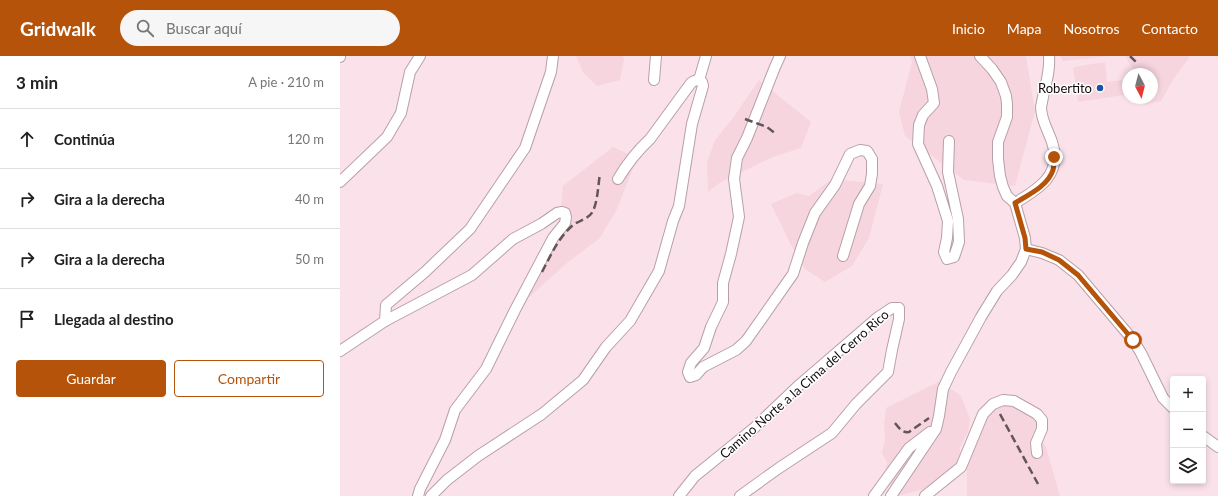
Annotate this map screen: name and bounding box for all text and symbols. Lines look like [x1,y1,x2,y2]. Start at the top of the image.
search box [120,10,400,46]
text: Gridwalk [20,17,96,40]
icon: search [134,17,156,39]
text: Buscar aquí [166,19,242,37]
text: Inicio [952,20,985,37]
text: Mapa [1007,20,1041,37]
text: Nosotros [1063,20,1120,37]
text: Contacto [1142,20,1198,37]
north arrow [1122,68,1158,104]
text: 3 min [16,72,58,93]
text: A pie · 210 m [248,74,324,90]
place label: Robertito [1038,80,1092,96]
marker: Robertito [1095,83,1105,93]
icon: ahead [16,128,38,150]
text: Continúa [54,130,115,148]
text: 120 m [287,131,324,147]
route end [1045,148,1063,166]
icon: right [16,188,38,210]
text: Gira a la derecha [54,190,165,208]
text: 40 m [295,191,324,207]
icon: right [16,248,38,270]
text: Gira a la derecha [54,250,165,268]
text: 50 m [295,251,324,267]
street label: Camino Norte a la Cima del Cerro Rico [716,306,892,462]
icon: arrive [16,308,38,330]
text: Llegada al destino [54,310,174,328]
route start [1124,331,1142,349]
button: Guardar [16,360,166,397]
button: Compartir [174,360,324,397]
map controls [1170,376,1206,484]
button: + [1170,376,1206,412]
button: − [1170,412,1206,448]
button: layers [1170,448,1206,484]

